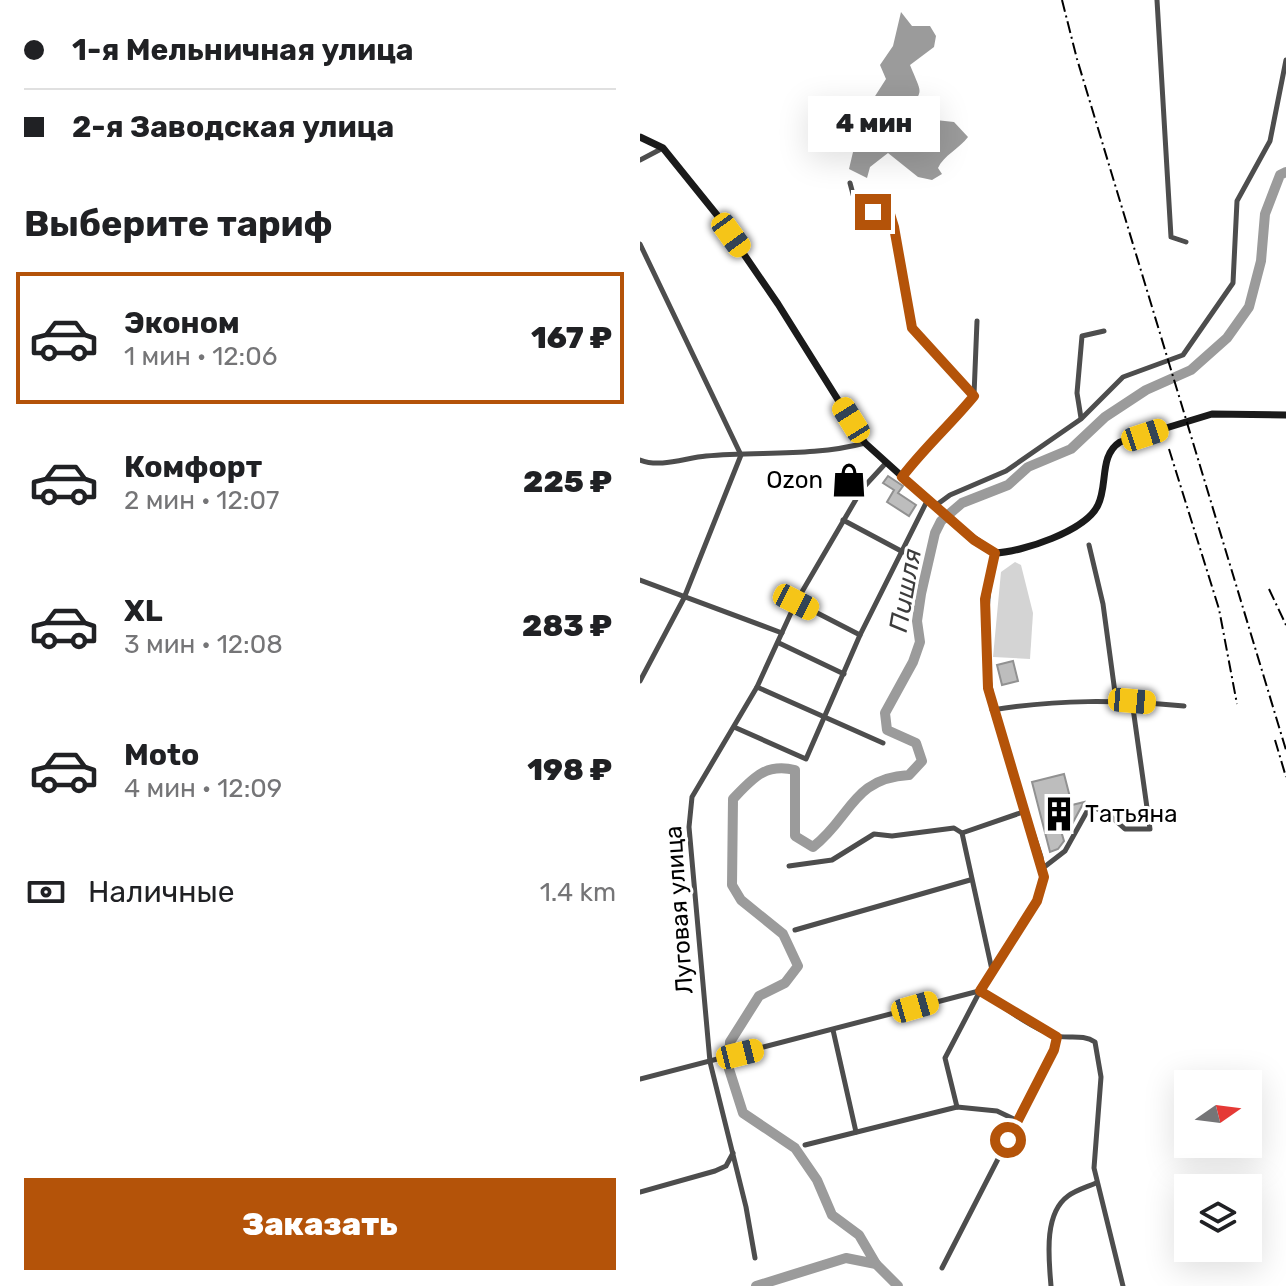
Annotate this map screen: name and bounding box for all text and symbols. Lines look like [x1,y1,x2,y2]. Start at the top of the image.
text: 1-я Мельничная улица [72,32,414,68]
callout: 4 мин [807,96,939,152]
text: 4 мин [836,108,912,139]
text: 2-я Заводская улица [72,109,394,145]
route end [855,194,891,230]
text: Выберите тариф [24,202,333,245]
car [707,209,755,261]
icon: car [28,302,100,374]
text: Эконом [124,305,240,341]
text: 167 ₽ [531,320,612,356]
text: 1 мин · 12:06 [124,341,277,372]
car [828,393,874,447]
car [1118,416,1172,454]
icon: car [28,446,100,518]
text: Комфорт [124,449,262,485]
shop icon: Ozon [830,461,868,499]
text: 225 ₽ [523,464,612,500]
place label: Ozon [766,466,823,494]
text: 2 мин · 12:07 [124,485,279,516]
water label: Пишля [883,546,928,634]
car [769,580,823,624]
icon: car [28,590,100,662]
text: XL [124,593,163,629]
text: 283 ₽ [522,608,612,644]
text: 3 мин · 12:08 [124,629,283,660]
car [1107,687,1157,715]
icon: car [28,734,100,806]
text: Moto [124,737,199,773]
text: 198 ₽ [527,752,612,788]
text: 4 мин · 12:09 [124,773,282,804]
building icon: Татьяна [1040,795,1078,833]
place label: Татьяна [1085,800,1177,828]
street label: Луговая улица [659,825,699,995]
icon: cash [24,870,68,914]
text: Наличные [88,874,234,910]
text: 1.4 km [540,877,616,908]
car [889,989,941,1025]
car [714,1037,766,1071]
north arrow [1174,1070,1262,1158]
map controls [1174,1070,1262,1262]
route start [990,1122,1026,1158]
button: layers [1174,1174,1262,1262]
button: Заказать [24,1178,616,1270]

